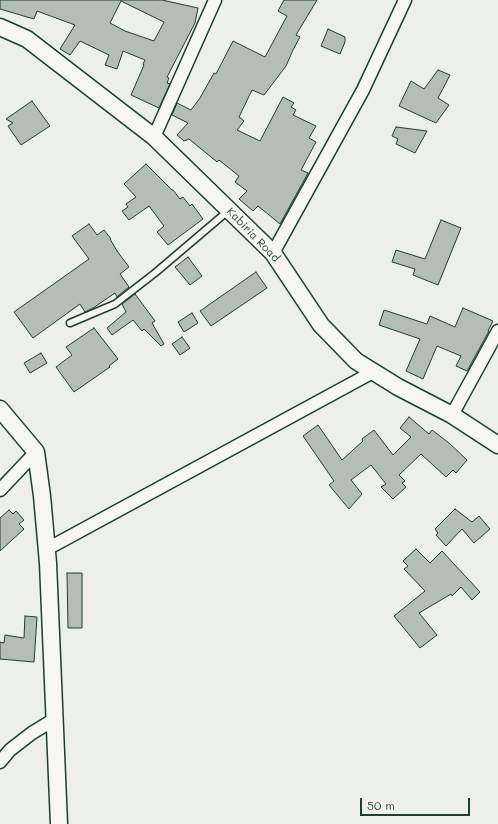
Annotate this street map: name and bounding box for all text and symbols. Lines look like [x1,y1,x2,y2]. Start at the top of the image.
street label: Kabiria Road [224,205,282,265]
scale bar [362,790,472,816]
text: 50 m [367,797,395,813]

